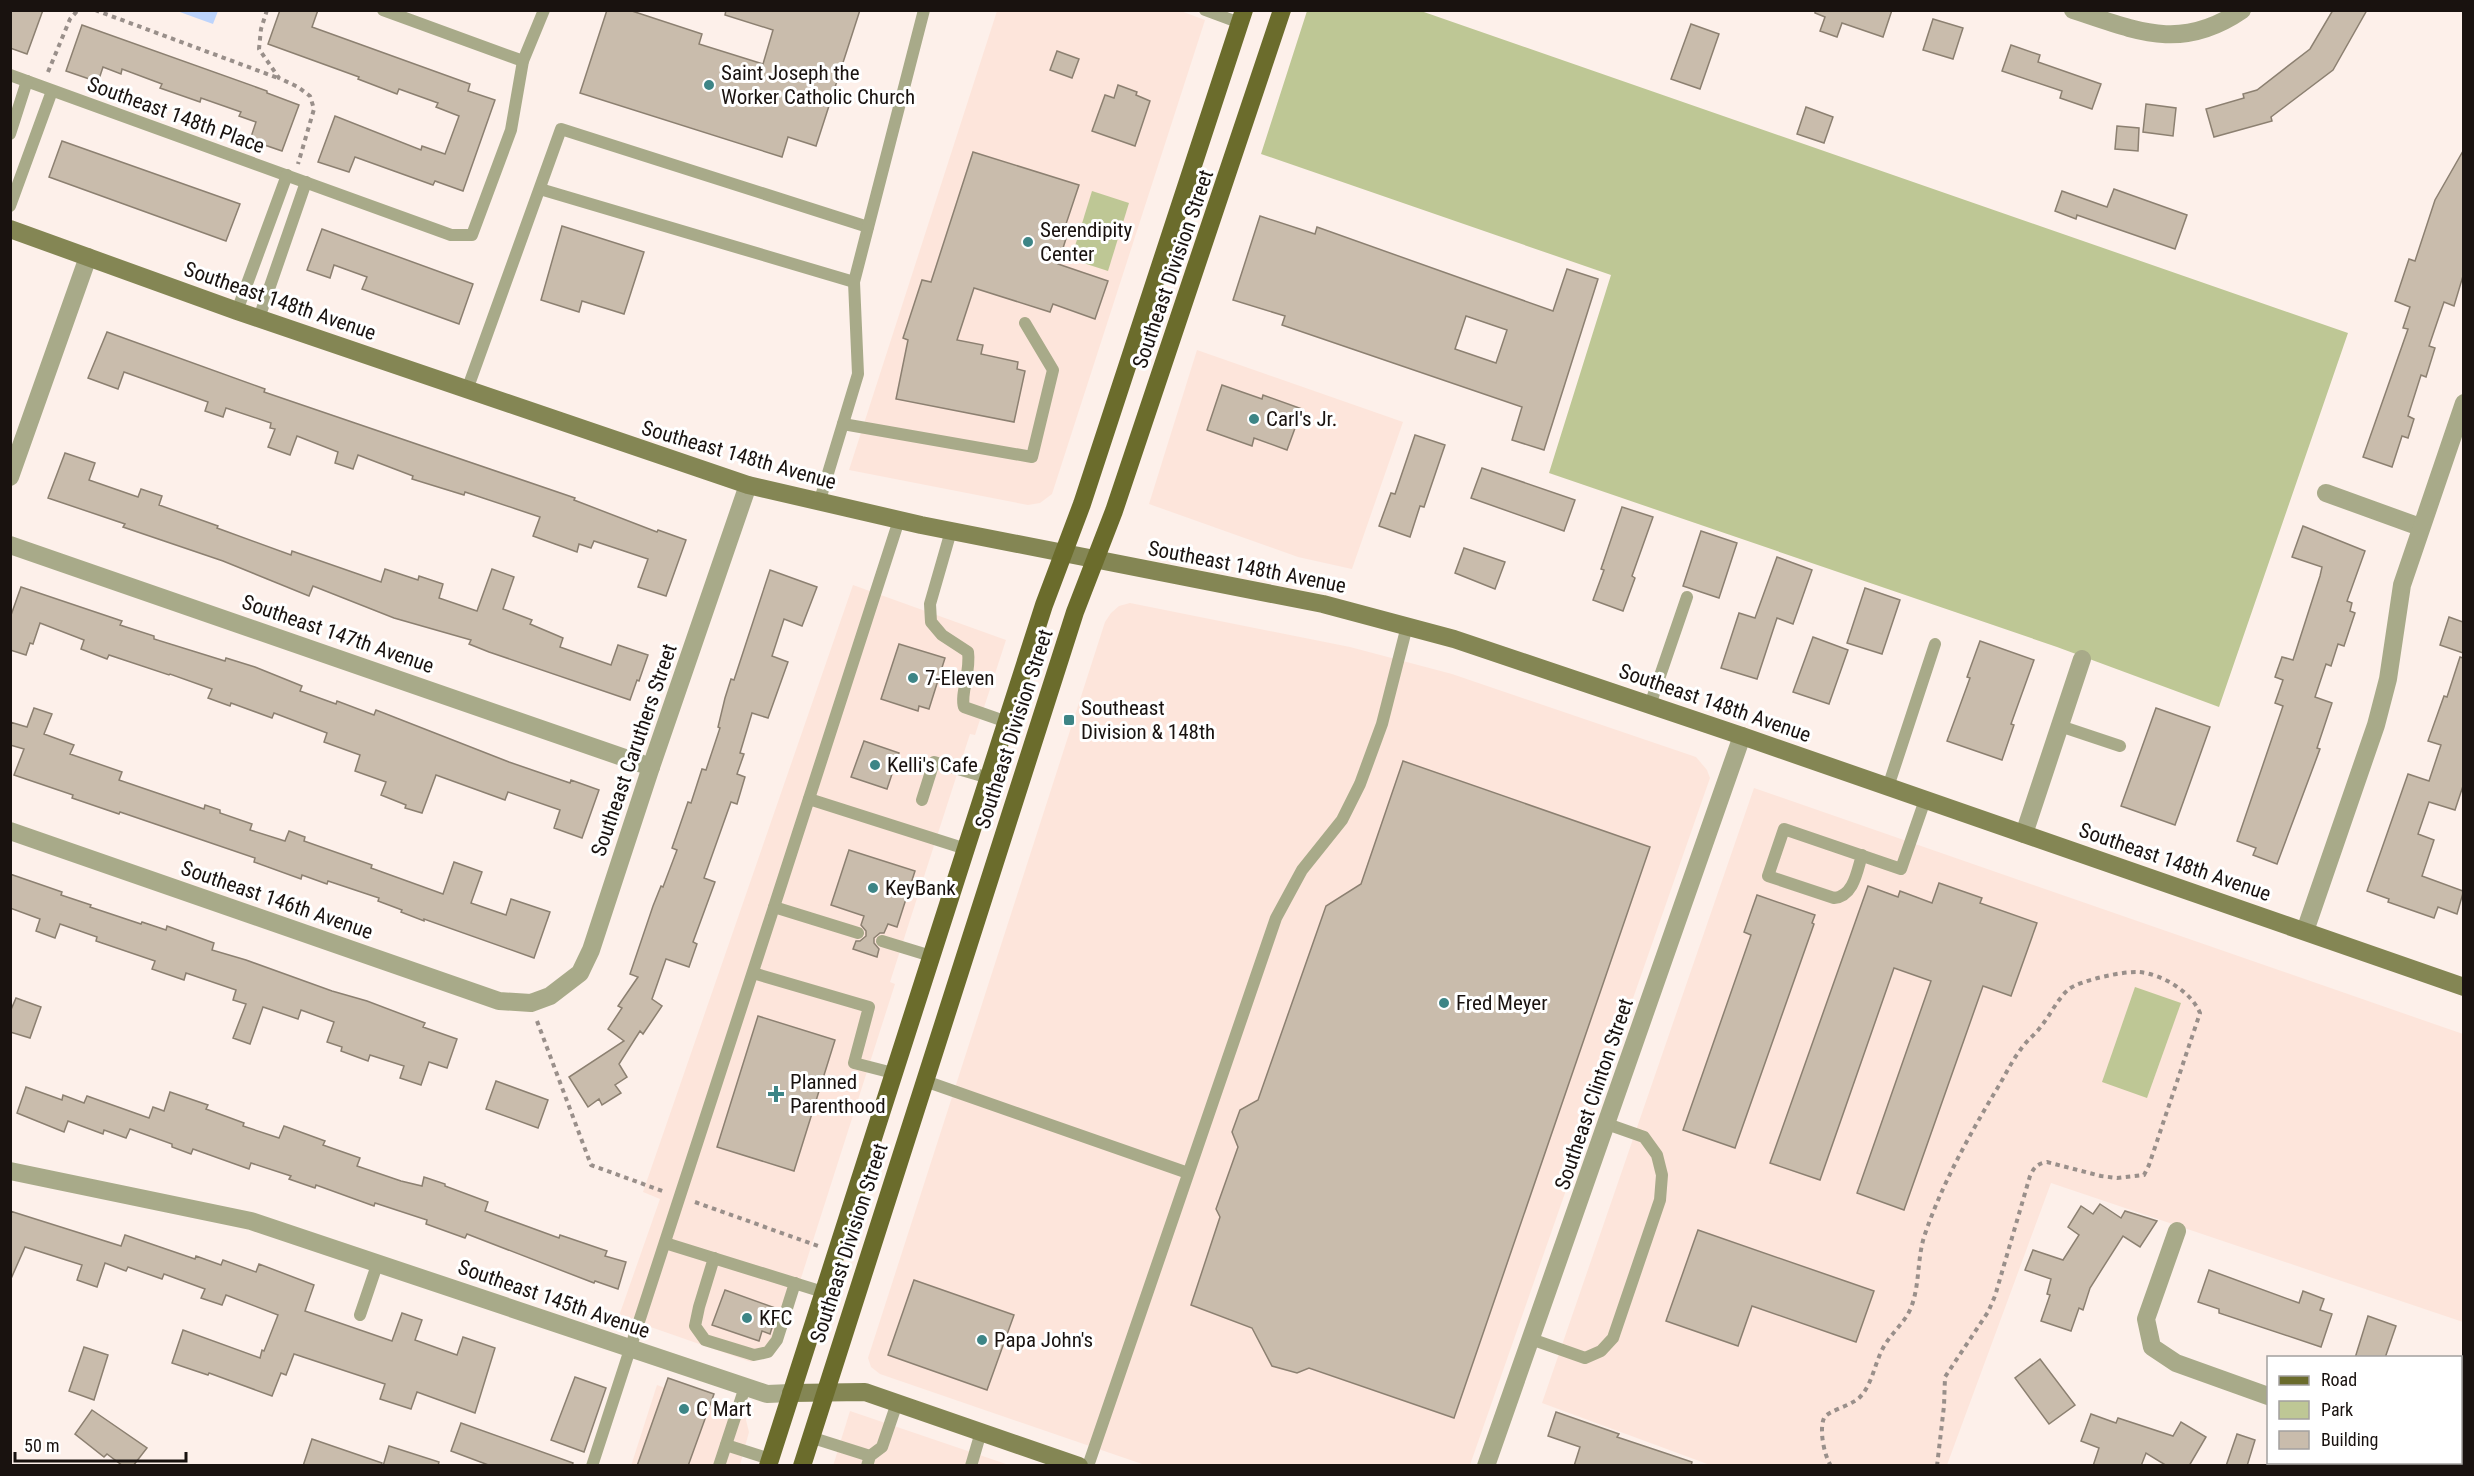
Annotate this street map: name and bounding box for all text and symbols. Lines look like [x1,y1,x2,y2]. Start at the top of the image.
place label: Saint Joseph the Worker Catholic Church [721,61,915,109]
street label: Southeast 148th Place [84,72,268,158]
marker: Saint Joseph the Worker Catholic Church [702,78,716,92]
street label: Southeast Division Street [1128,167,1218,371]
place label: Serendipity Center [1040,218,1133,266]
marker: Serendipity Center [1021,235,1035,249]
street label: Southeast 148th Avenue [181,257,379,345]
place label: Carl's Jr. [1266,407,1337,431]
marker: Carl's Jr. [1247,412,1261,426]
street label: Southeast 148th Avenue [639,416,839,494]
street label: Southeast 148th Avenue [1146,536,1348,598]
street label: Southeast 147th Avenue [239,590,437,678]
street label: Southeast Division Street [970,626,1058,832]
street label: Southeast Caruthers Street [586,641,682,859]
street label: Southeast 148th Avenue [1616,659,1814,747]
place label: 7-Eleven [925,666,994,690]
marker: 7-Eleven [906,671,920,685]
place label: Southeast Division & 148th [1081,696,1215,744]
marker: Southeast Division & 148th [1062,713,1076,727]
place label: Kelli's Cafe [887,753,978,777]
marker: Kelli's Cafe [868,758,882,772]
street label: Southeast 148th Avenue [2076,818,2274,906]
street label: Southeast 146th Avenue [178,856,376,944]
place label: KeyBank [885,876,956,900]
marker: KeyBank [866,881,880,895]
place label: Fred Meyer [1456,991,1548,1015]
street label: Southeast Clinton Street [1550,995,1638,1193]
marker: Fred Meyer [1437,996,1451,1010]
place label: Planned Parenthood [790,1070,886,1118]
marker: Planned Parenthood [767,1085,785,1103]
street label: Southeast Division Street [805,1140,893,1346]
street label: Southeast 145th Avenue [455,1255,653,1343]
place label: KFC [759,1306,792,1330]
marker: KFC [740,1311,754,1325]
place label: Papa John's [994,1328,1093,1352]
marker: Papa John's [975,1333,989,1347]
legend [2267,1356,2462,1464]
text: Road [2321,1369,2357,1390]
place label: C Mart [696,1397,752,1421]
text: Park [2321,1399,2353,1420]
marker: C Mart [677,1402,691,1416]
scale bar [15,1425,186,1463]
text: Building [2321,1429,2378,1450]
text: 50 m [24,1435,59,1456]

